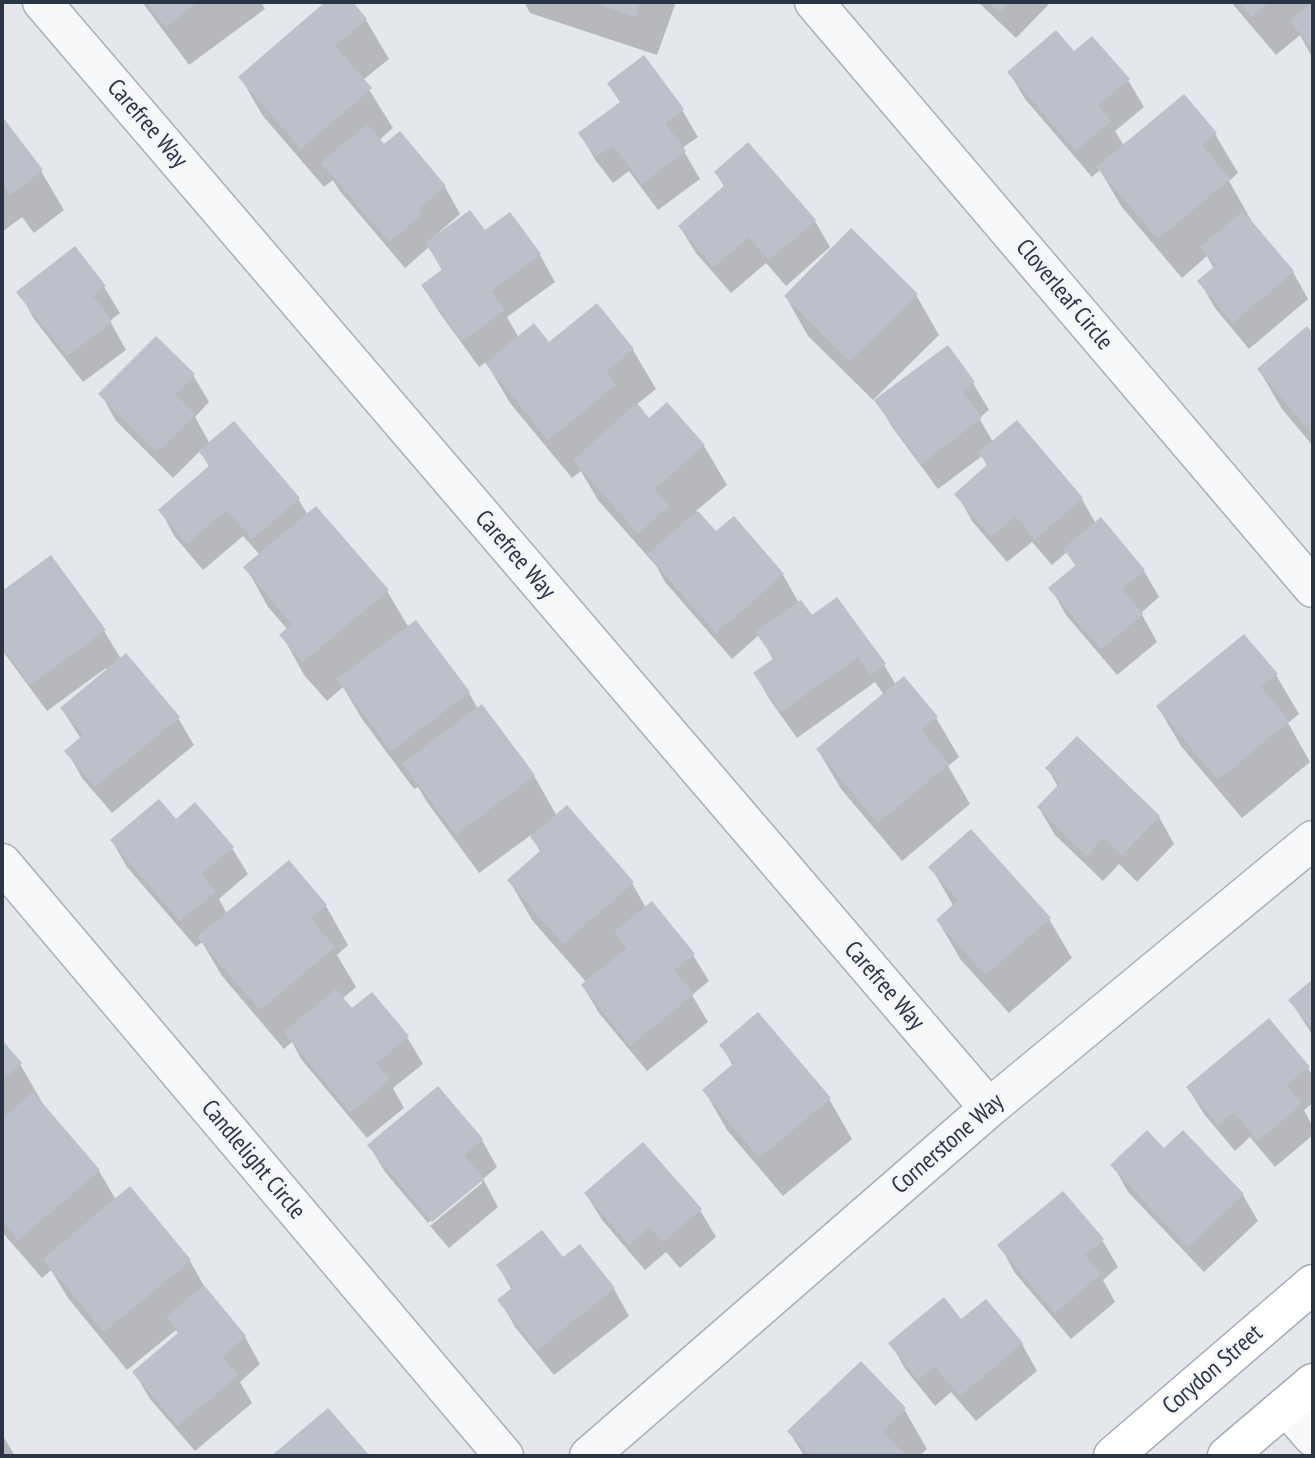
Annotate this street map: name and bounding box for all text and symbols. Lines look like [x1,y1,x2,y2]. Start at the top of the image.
street label: Carefree Way [101,74,193,174]
street label: Cloverleaf Circle [1009,234,1119,356]
street label: Carefree Way [469,505,561,605]
street label: Carefree Way [838,936,930,1036]
street label: Cornerstone Way [886,1088,1010,1200]
street label: Candlelight Circle [195,1094,311,1226]
street label: Corydon Street [1157,1319,1269,1421]

